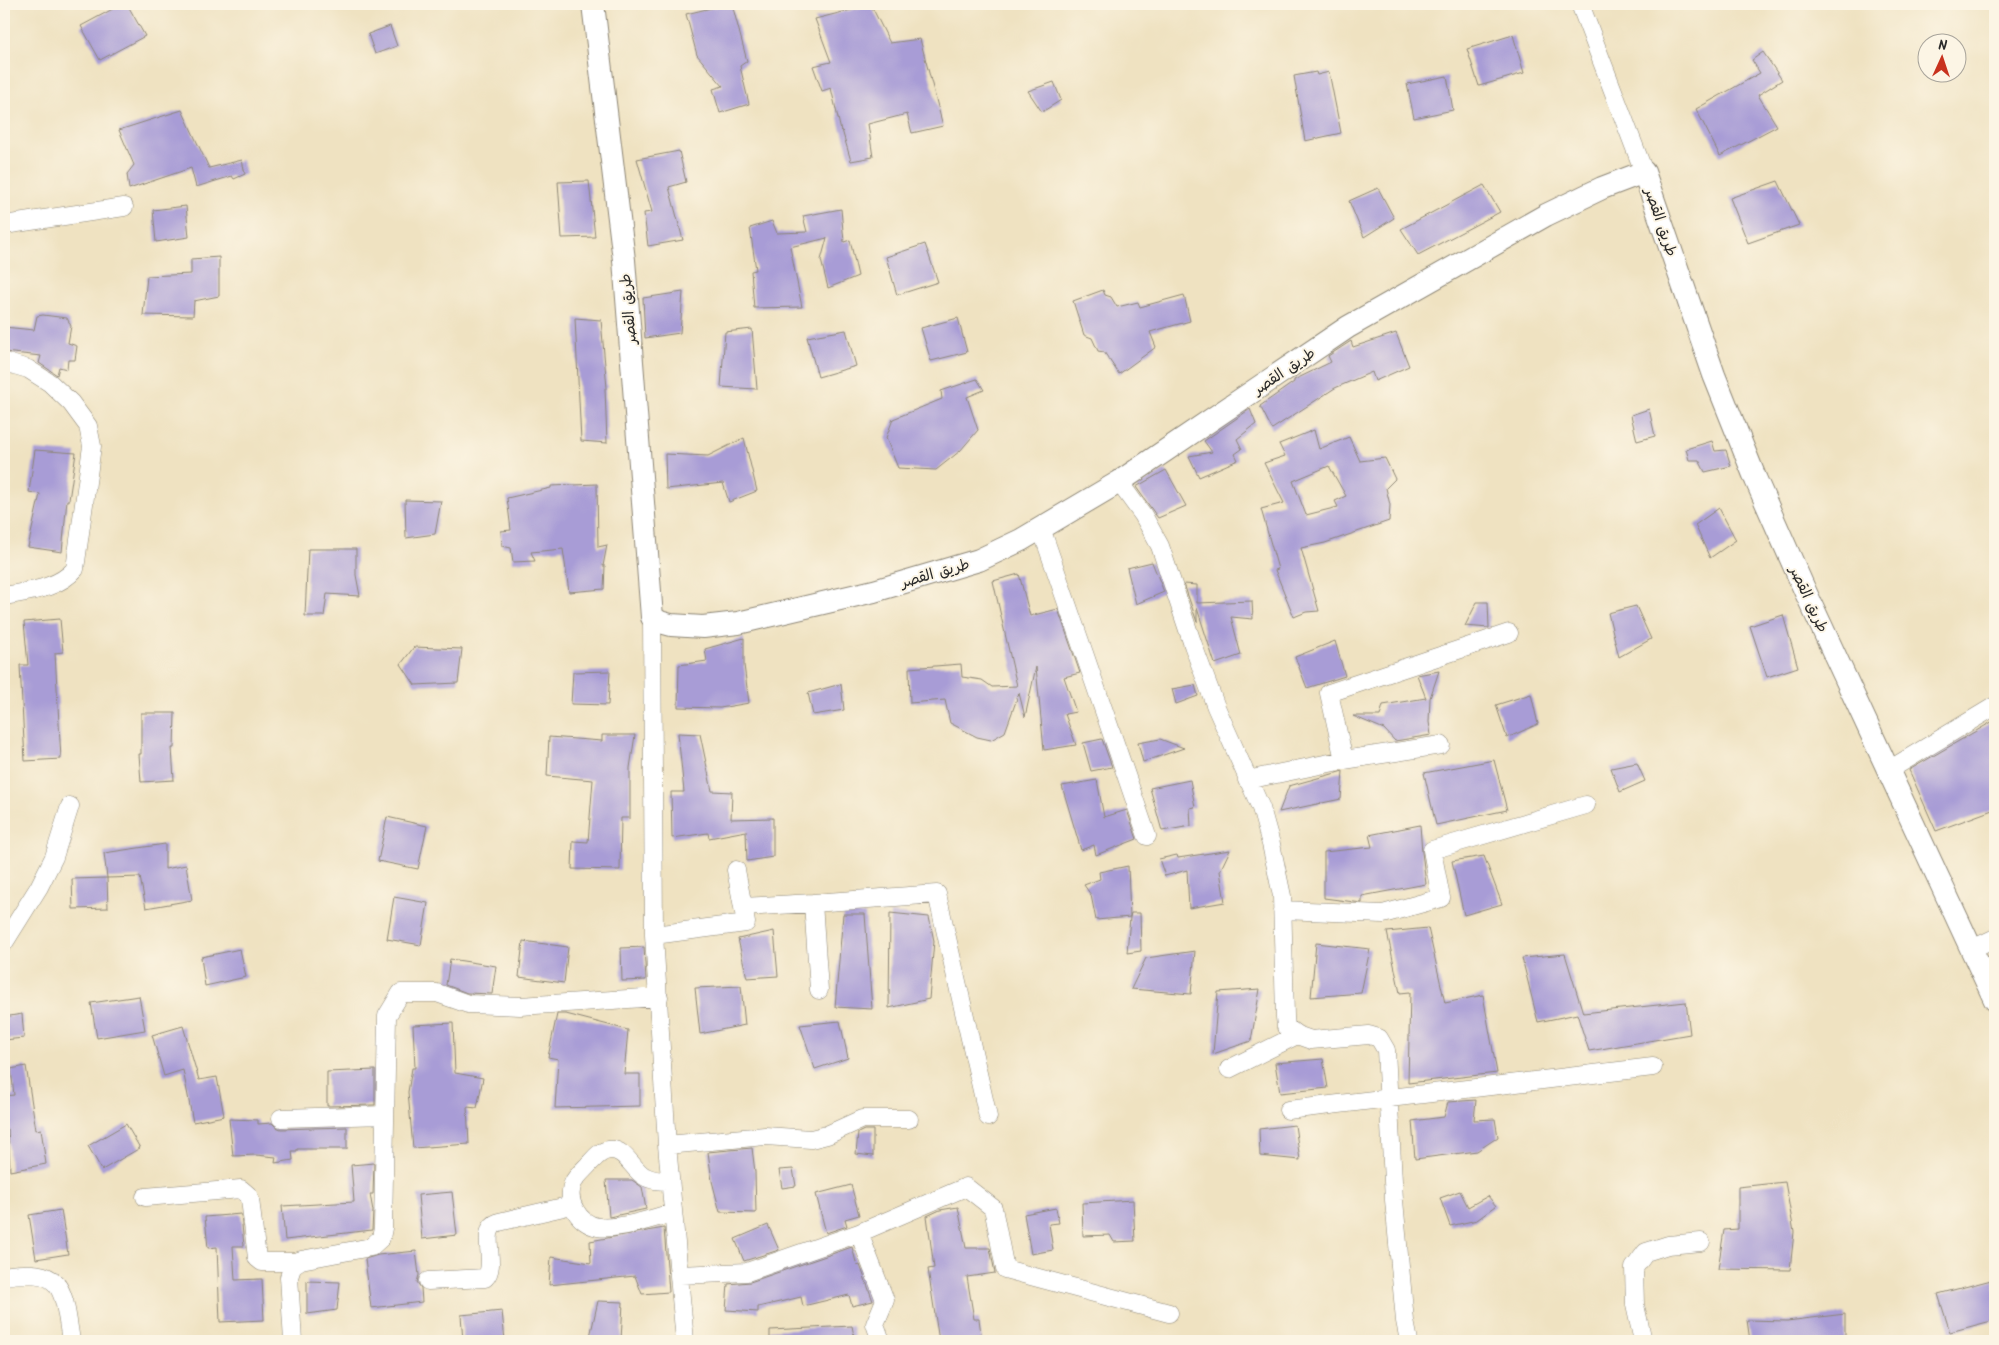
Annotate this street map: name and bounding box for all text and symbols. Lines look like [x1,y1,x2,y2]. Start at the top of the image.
north arrow [1916,32,1966,82]
text: N [1938,35,1948,57]
street label: طريق القصر [1637,184,1683,260]
street label: طريق القصر [614,272,644,346]
street label: طريق القصر [1248,342,1321,402]
street label: طريق القصر [897,553,973,596]
street label: طريق القصر [1782,561,1834,637]

